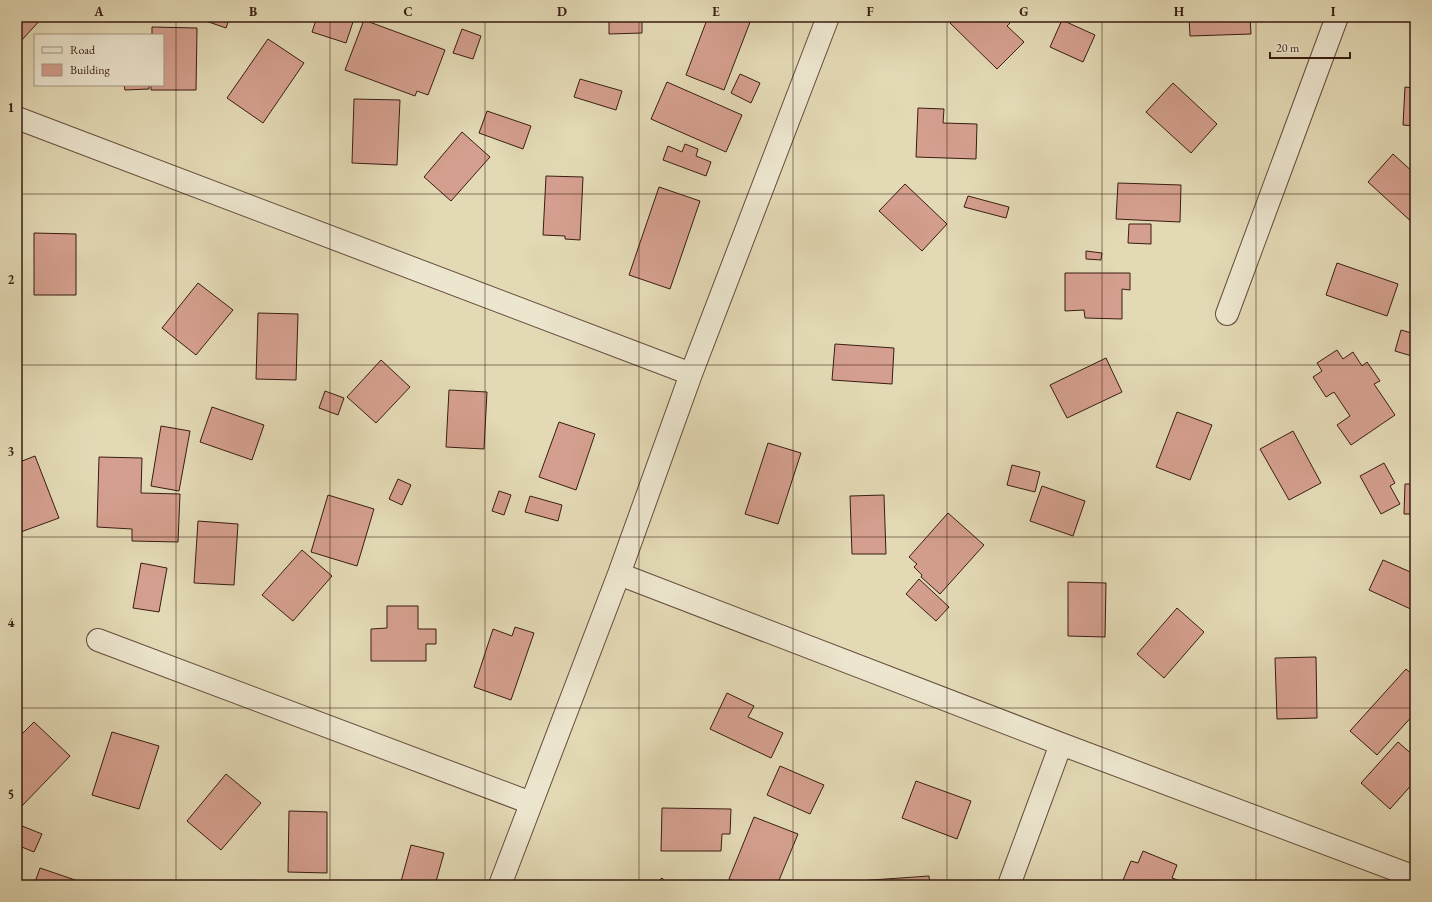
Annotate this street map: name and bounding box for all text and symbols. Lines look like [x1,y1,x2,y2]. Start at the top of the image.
text: A [93,3,104,20]
text: B [249,3,257,20]
text: C [403,3,413,20]
text: D [557,3,567,20]
text: E [712,3,720,20]
text: F [866,3,874,20]
text: G [1019,3,1029,20]
text: H [1174,3,1185,20]
text: I [1331,3,1336,20]
legend [34,34,164,86]
scale bar [1270,34,1350,60]
text: 20 m [1276,40,1300,56]
text: Road [70,42,96,58]
text: Building [70,62,111,78]
text: 1 [8,99,15,116]
text: 2 [8,271,15,288]
text: 3 [8,443,15,460]
text: 4 [8,614,15,631]
text: 5 [8,786,14,803]

